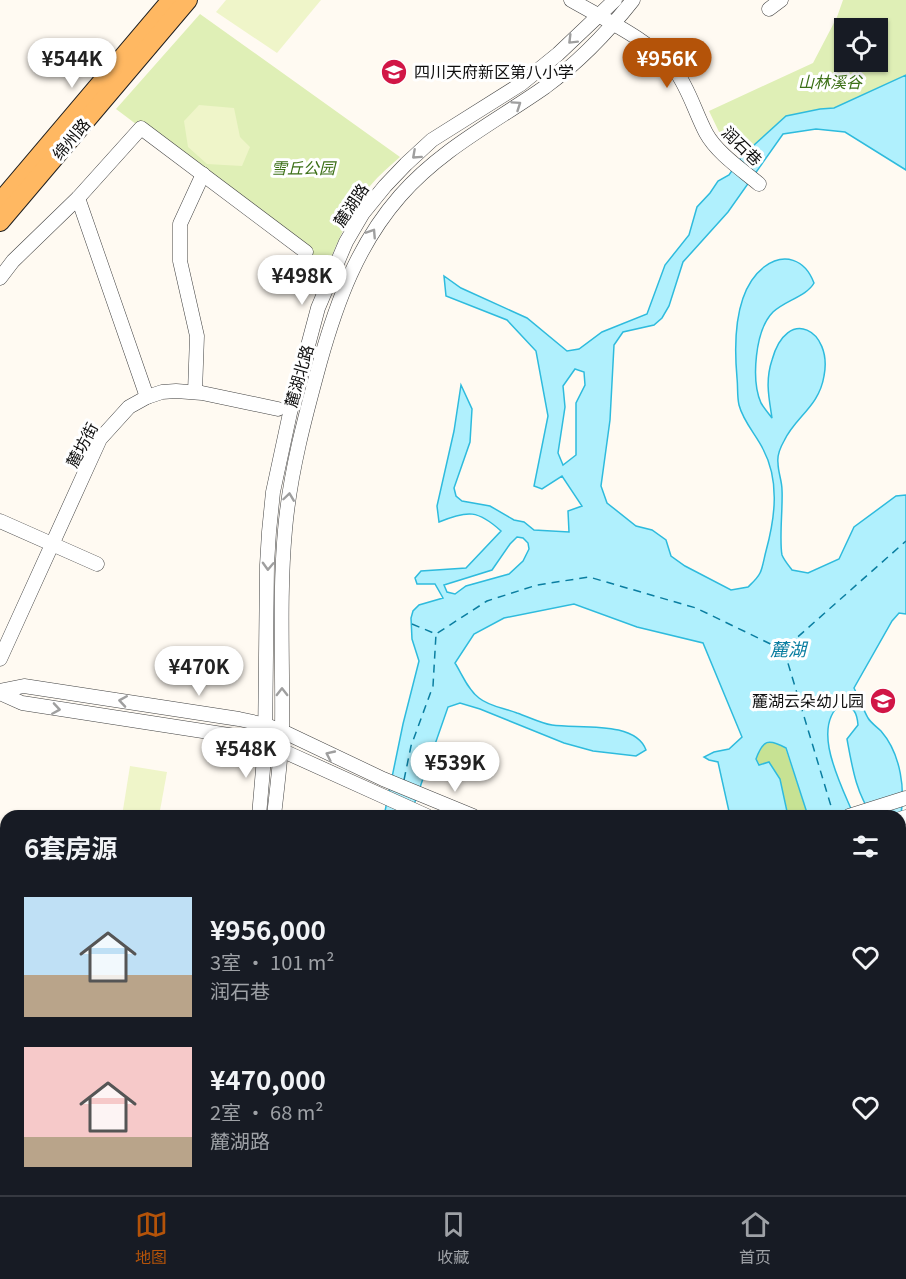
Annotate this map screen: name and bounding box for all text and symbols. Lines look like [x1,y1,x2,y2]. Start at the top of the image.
map controls [834,18,888,72]
button: locate [834,18,888,72]
one-way arrow [569,32,580,43]
pin: ¥544K [30,38,114,89]
pin: ¥956K [625,38,709,89]
text: ¥544K [42,43,102,72]
text: ¥956K [637,43,697,72]
school or university icon: 四川天府新区第八小学 [379,57,409,87]
place label: 四川天府新区第八小学 [414,59,574,83]
park label: 山林溪谷 [798,69,864,93]
one-way arrow [510,101,521,112]
street label: 绵州路 [46,112,95,164]
street label: 润石巷 [717,120,768,171]
one-way arrow [412,148,423,159]
park label: 雪丘公园 [271,155,337,179]
street label: 麓湖路 [327,178,374,231]
one-way arrow [365,229,377,239]
pin: ¥498K [260,255,344,306]
text: ¥498K [272,260,332,289]
street label: 麓湖北路 [278,342,318,410]
street label: 麓坊街 [59,418,103,471]
one-way arrow [282,493,294,502]
one-way arrow [261,561,274,570]
water label: 麓湖 [770,635,809,661]
pin: ¥470K [157,646,241,697]
text: ¥470K [169,651,229,680]
school or university icon: 麓湖云朵幼儿园 [868,686,898,716]
one-way arrow [276,687,288,696]
place label: 麓湖云朵幼儿园 [752,688,864,712]
one-way arrow [118,696,127,708]
one-way arrow [51,702,60,714]
pin: ¥548K [204,728,288,779]
text: ¥548K [216,733,276,762]
pin: ¥539K [413,742,497,793]
text: ¥539K [425,747,485,776]
one-way arrow [325,750,336,762]
text: 6套房源 [24,828,117,865]
icon: filters [849,830,882,863]
text: ¥956,000 [210,910,326,947]
icon: home [72,921,144,993]
icon: heart [849,941,882,974]
text: 3室 · 101 m² [210,947,335,976]
text: 润石巷 [210,976,270,1005]
text: ¥470,000 [210,1060,326,1097]
icon: home [72,1071,144,1143]
icon: heart [849,1091,882,1124]
text: 2室 · 68 m² [210,1097,323,1126]
text: 麓湖路 [210,1126,270,1155]
tab: 地图 [135,1208,168,1268]
tab: 收藏 [437,1208,470,1268]
tab: 首页 [739,1208,772,1268]

